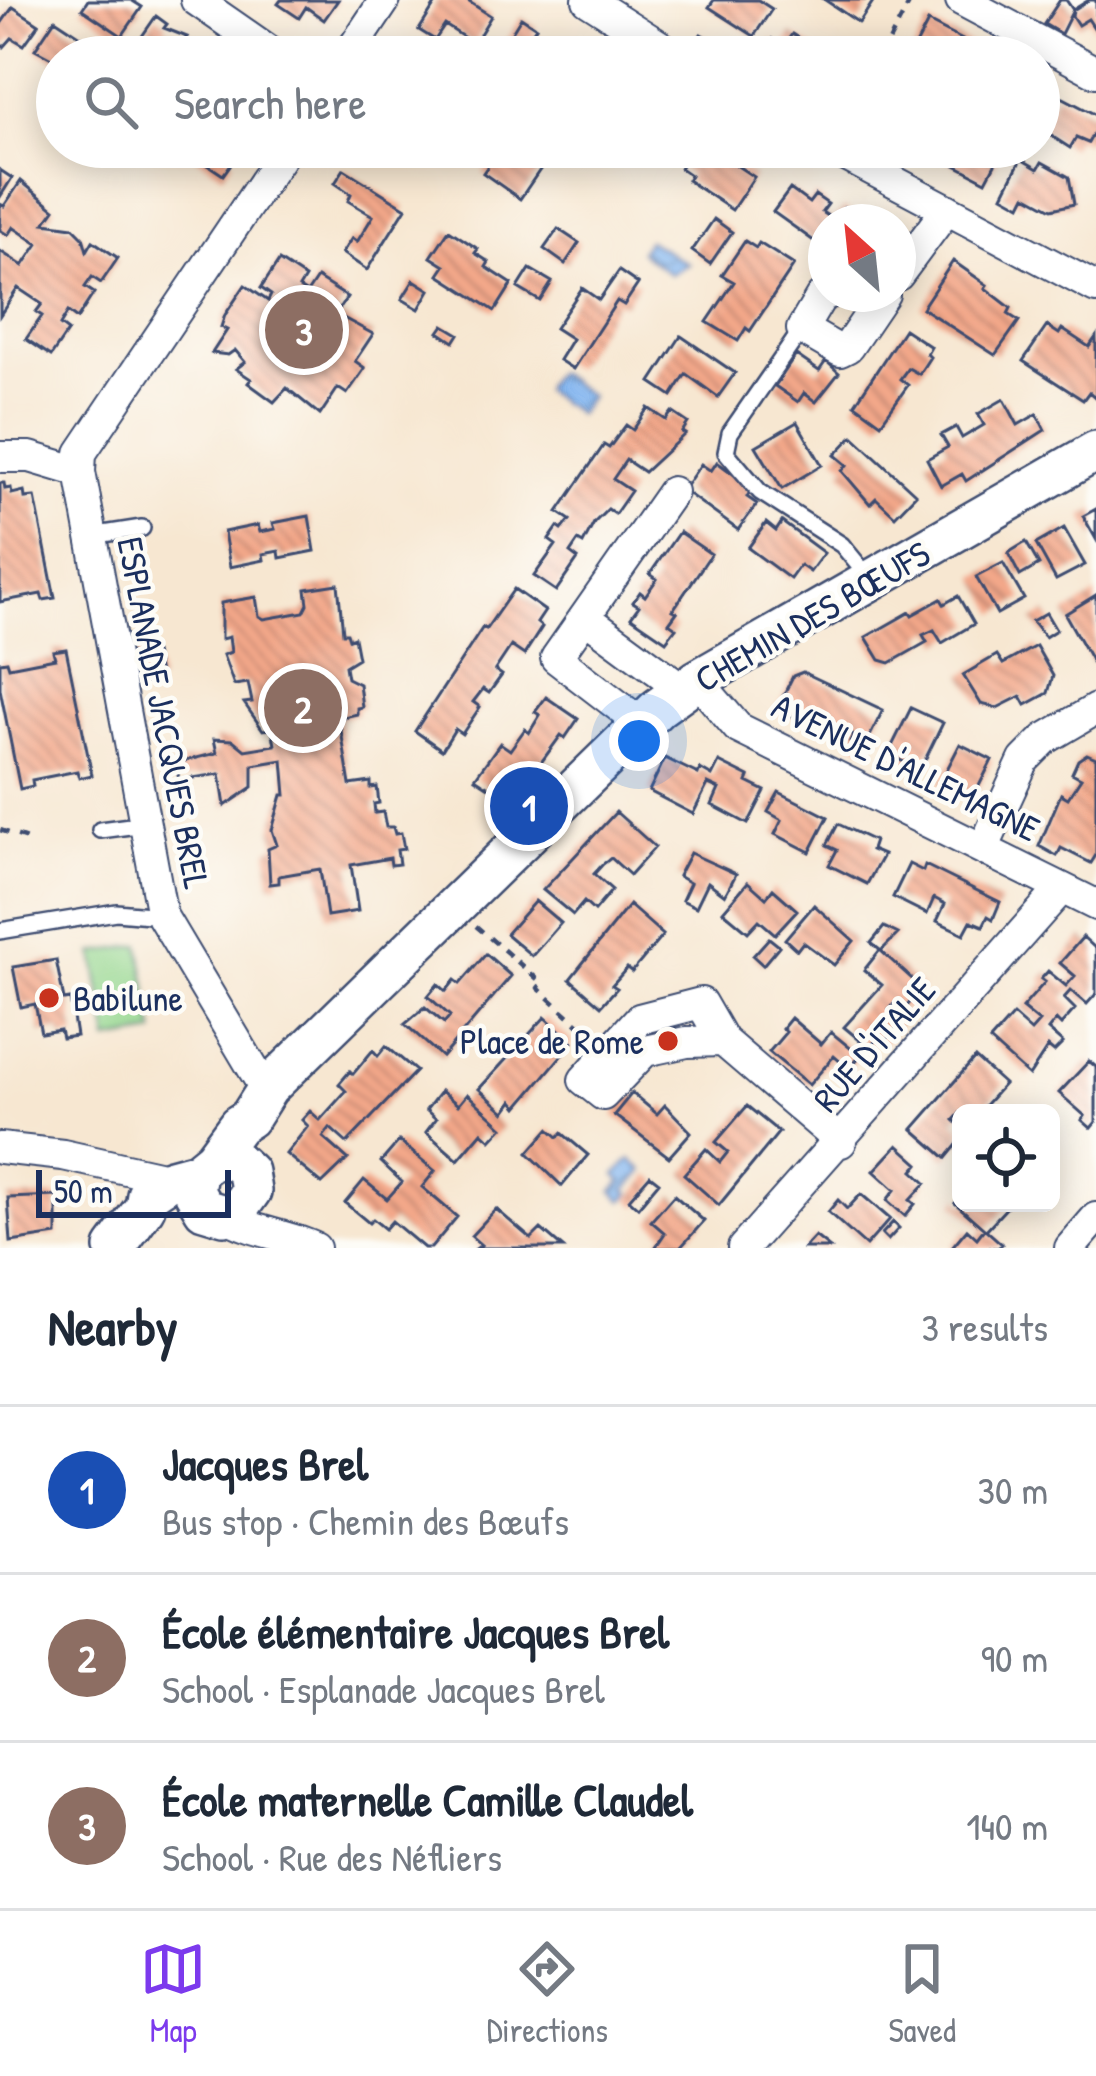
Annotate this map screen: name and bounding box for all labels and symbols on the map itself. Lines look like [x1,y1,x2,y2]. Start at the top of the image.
north arrow [808,204,916,312]
pin: 3 [265,285,343,375]
street label: CHEMIN DES BŒUFS [685,528,938,703]
street label: ESPLANADE JACQUES BREL [106,533,223,893]
pin: 2 [264,663,342,753]
street label: AVENUE D'ALLEMAGNE [764,681,1048,852]
your location [609,711,669,771]
pin: 1 [490,761,568,851]
street label: RUE D'ITALIE [801,966,946,1122]
place label: Babilune [73,973,183,1022]
marker: Babilune [36,985,62,1011]
place label: Place de Rome [460,1016,644,1065]
marker: Place de Rome [655,1028,681,1054]
scale bar [36,1164,231,1217]

